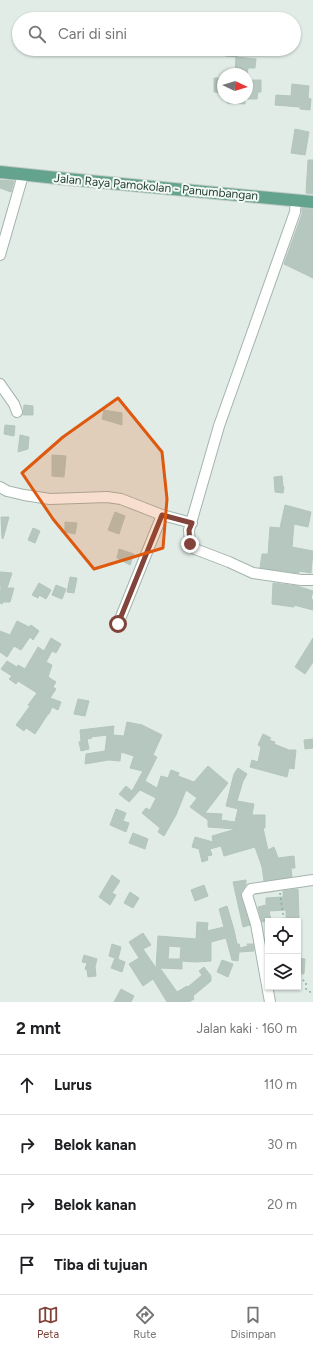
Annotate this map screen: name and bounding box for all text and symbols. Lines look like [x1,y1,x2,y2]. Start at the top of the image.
search box [12,12,301,56]
icon: search [26,23,48,45]
text: Cari di sini [58,25,127,43]
north arrow [217,68,253,104]
street label: Jalan Raya Pamokolan - Panumbangan [53,171,259,203]
route end [181,535,199,553]
route start [109,615,127,633]
map controls [265,918,301,990]
button: locate [265,918,301,954]
button: layers [265,954,301,990]
text: 2 mnt [16,1018,61,1038]
text: Jalan kaki · 160 m [197,1021,297,1036]
icon: ahead [16,1074,38,1096]
text: Lurus [54,1076,92,1094]
text: 110 m [264,1077,297,1092]
icon: right [16,1134,38,1156]
text: Belok kanan [54,1136,136,1154]
text: 30 m [267,1137,297,1152]
icon: right [16,1194,38,1216]
text: Belok kanan [54,1196,136,1214]
text: 20 m [267,1197,297,1212]
icon: arrive [16,1254,38,1276]
text: Tiba di tujuan [54,1256,148,1274]
tab: Peta [37,1304,59,1341]
tab: Rute [133,1304,156,1341]
tab: Disimpan [231,1304,276,1341]

